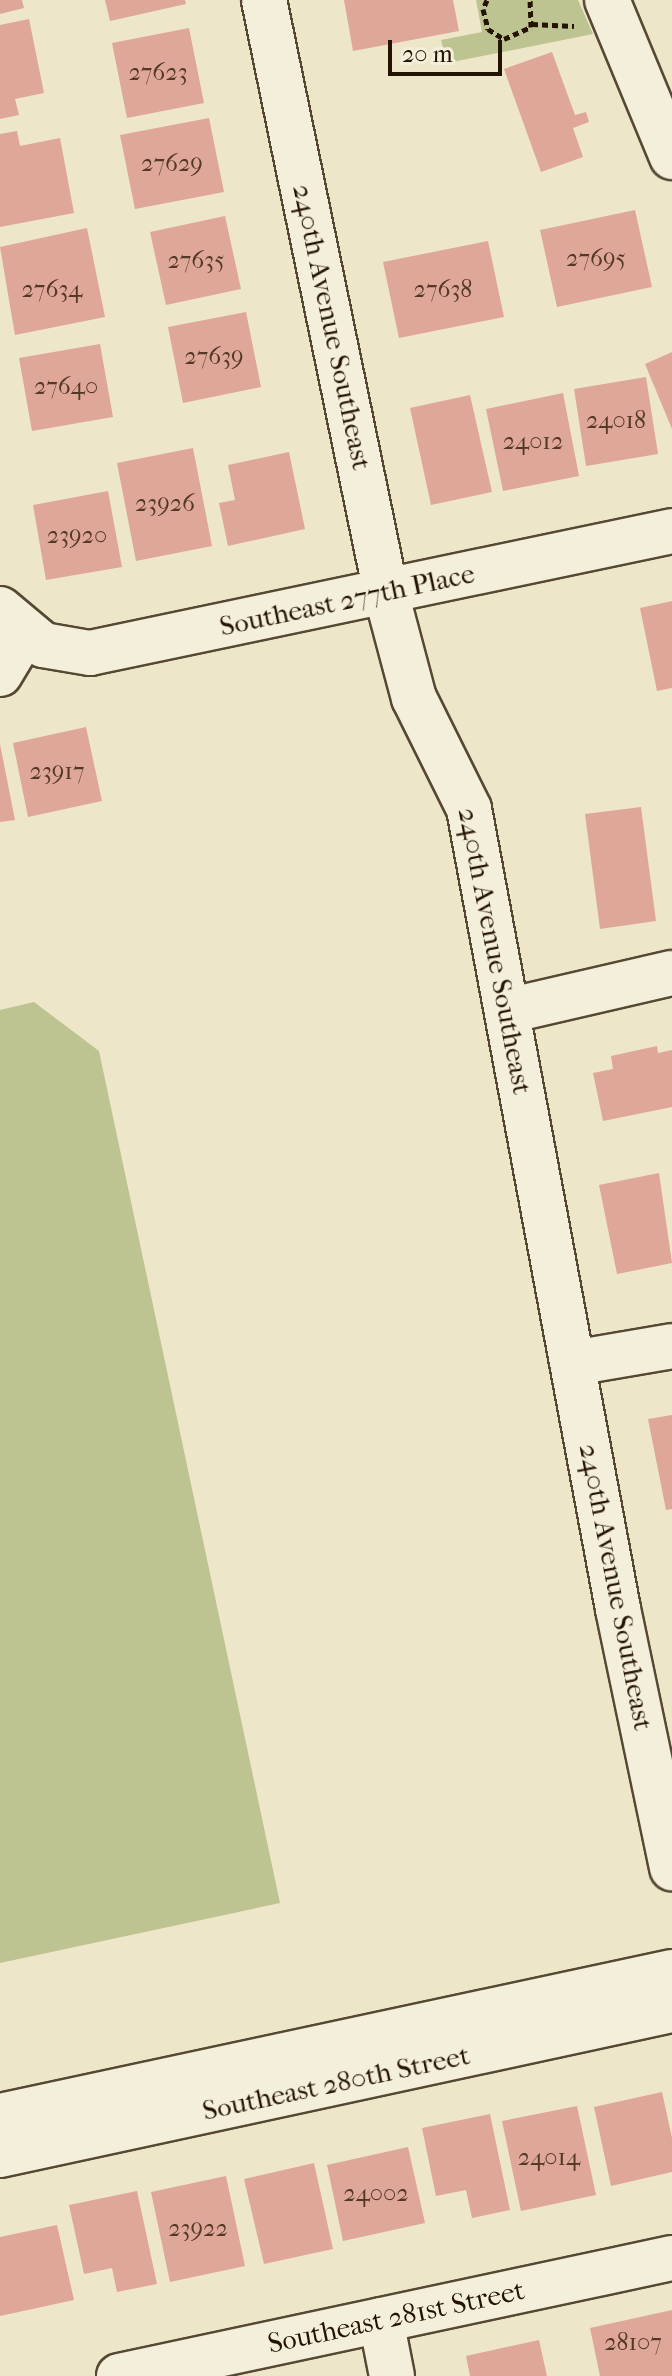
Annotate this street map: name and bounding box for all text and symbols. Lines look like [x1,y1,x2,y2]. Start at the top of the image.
scale bar [392,24,506,74]
text: 20 m [402,40,453,68]
house number: 27623 [128,59,188,87]
house number: 27629 [141,150,203,178]
street label: 240th Avenue Southeast [285,181,379,473]
house number: 27695 [566,245,626,273]
house number: 27635 [167,247,225,275]
house number: 27634 [22,276,82,304]
house number: 27638 [414,276,472,304]
house number: 27639 [184,343,244,371]
house number: 27640 [34,373,98,401]
house number: 24018 [586,407,646,435]
house number: 24012 [503,428,563,456]
house number: 23926 [135,490,195,518]
house number: 23920 [47,522,107,550]
street label: Southeast 277th Place [216,557,478,643]
house number: 23917 [30,758,84,786]
street label: 240th Avenue Southeast [451,805,539,1097]
street label: 240th Avenue Southeast [572,1441,660,1733]
street label: Southeast 280th Street [199,2038,473,2128]
house number: 24014 [518,2144,580,2172]
house number: 24002 [343,2180,409,2208]
house number: 23922 [168,2215,228,2243]
street label: Southeast 281st Street [265,2273,527,2361]
house number: 28107 [604,2329,662,2357]

